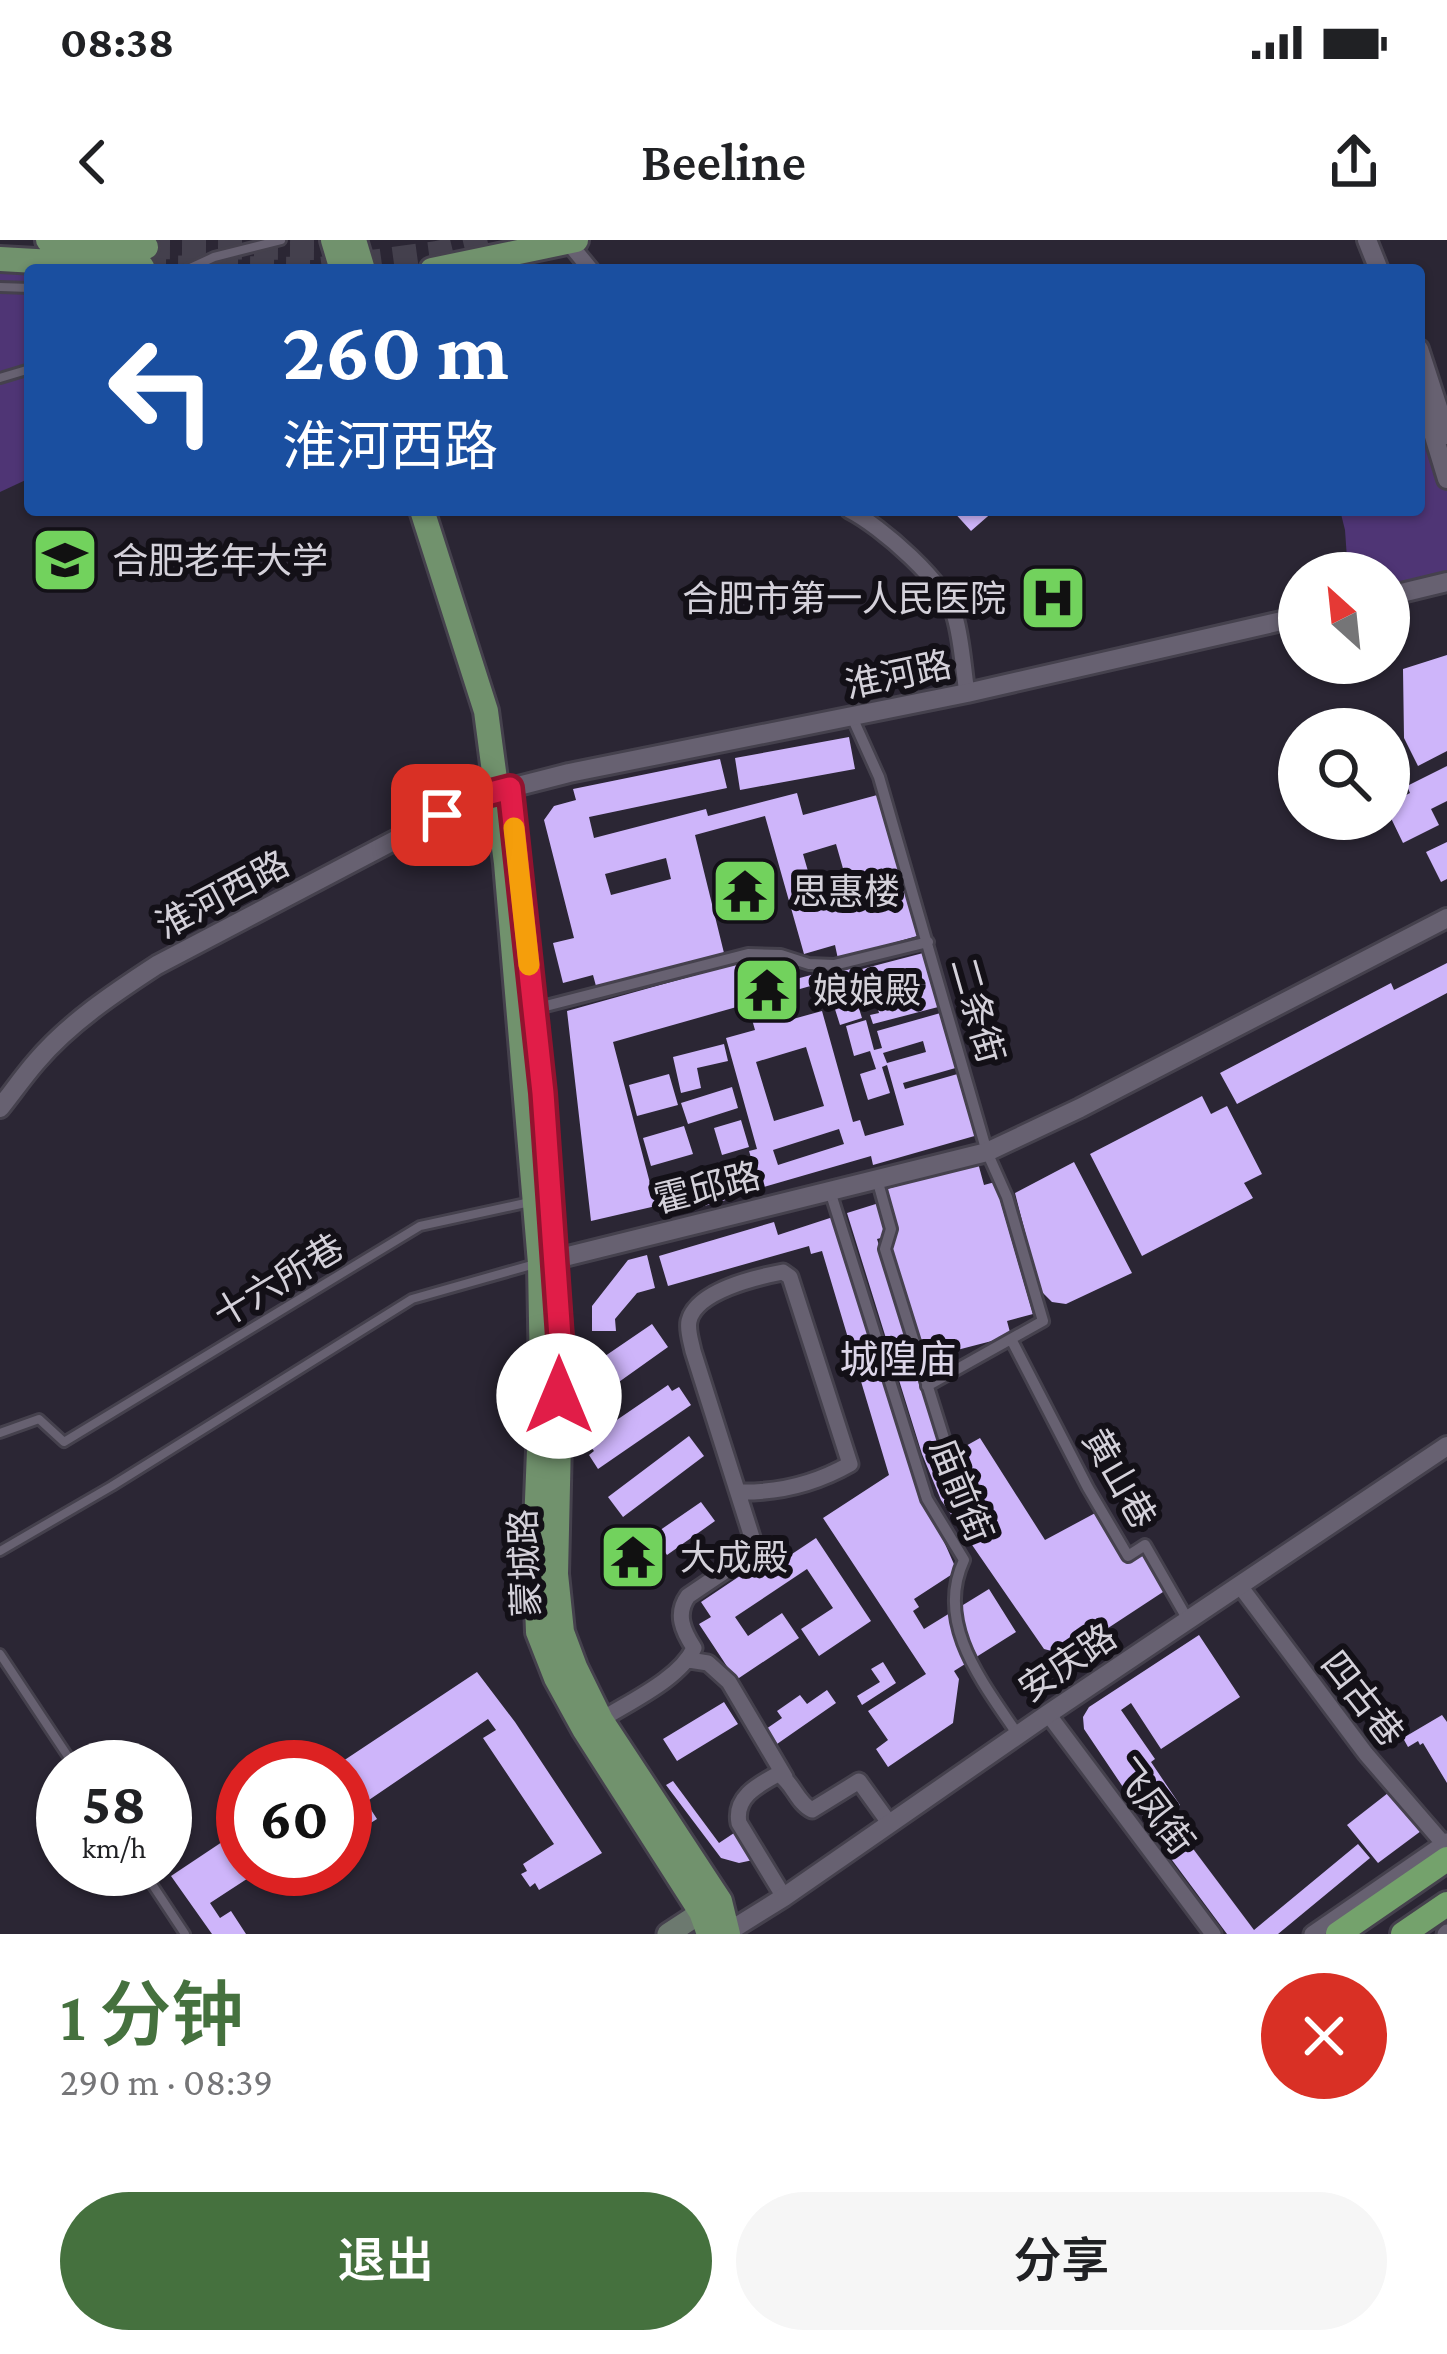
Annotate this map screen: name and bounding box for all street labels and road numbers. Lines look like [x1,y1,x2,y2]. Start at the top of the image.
street label: 淮河路 [841,644,955,706]
street label: 淮河西路 [150,843,295,946]
street label: 二条街 [943,953,1011,1068]
street label: 霍邱路 [650,1155,764,1220]
street label: 十六所巷 [206,1227,351,1335]
street label: 黄山巷 [1075,1422,1163,1535]
street label: 庙前街 [922,1433,1000,1548]
street label: 蒙城路 [503,1508,547,1618]
street label: 安庆路 [1012,1616,1124,1710]
street label: 四古巷 [1313,1644,1411,1753]
street label: 飞凤街 [1105,1751,1202,1862]

